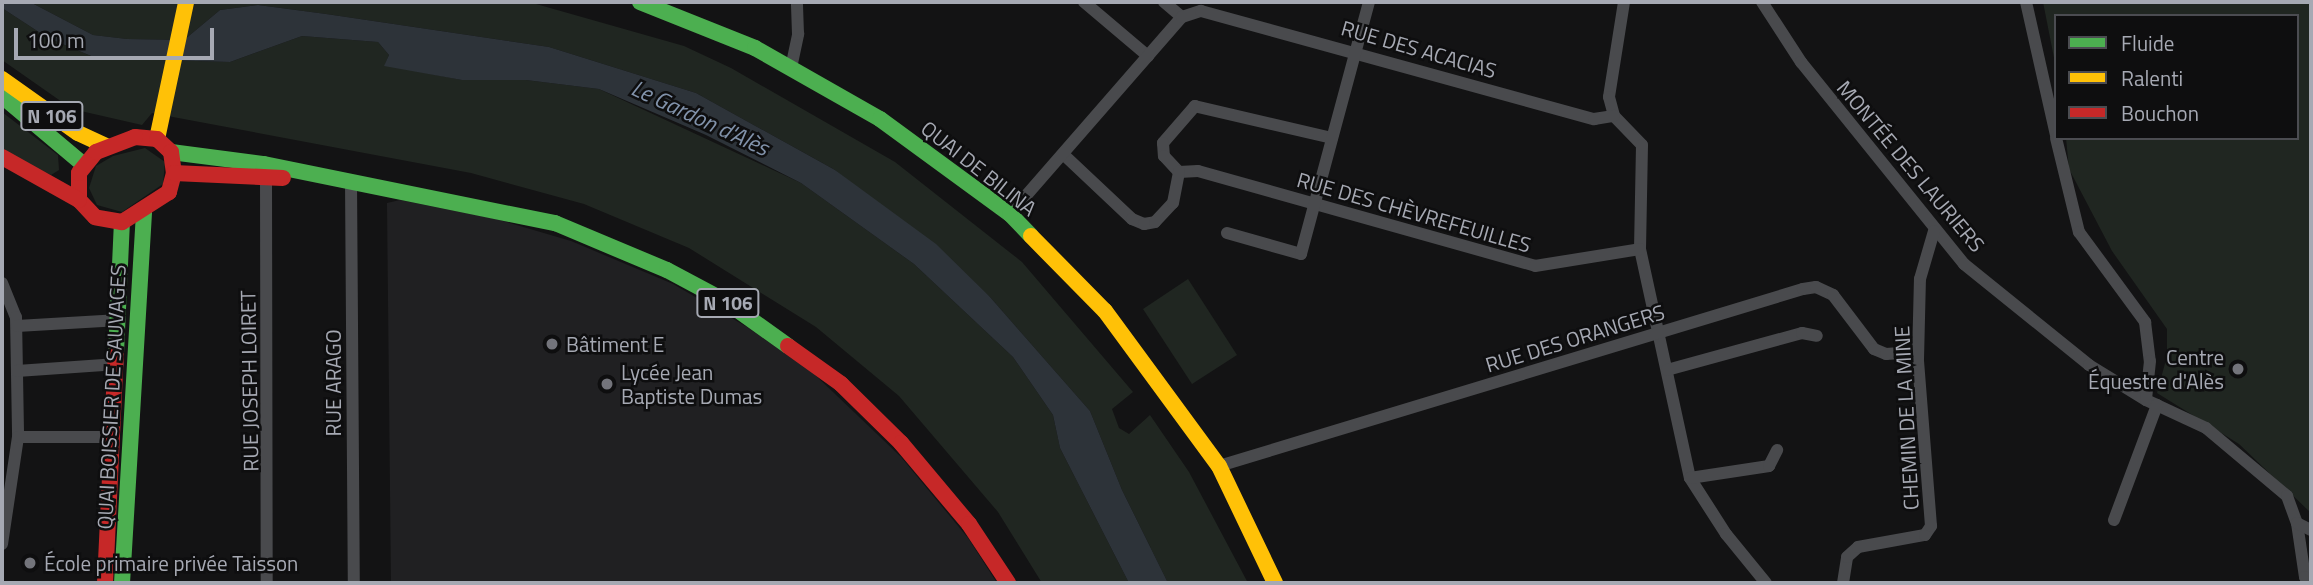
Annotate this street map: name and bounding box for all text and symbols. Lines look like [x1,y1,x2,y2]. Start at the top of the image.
scale bar [18,14,217,58]
legend [2054,14,2299,140]
street label: RUE DES ACACIAS [1339,15,1499,83]
text: 100 m [27,24,84,56]
text: Fluide [2121,27,2174,59]
text: Ralenti [2121,62,2183,94]
water label: Le Gardon d'Alès [627,74,773,162]
street label: MONTÉE DES LAURIERS [1832,75,1990,257]
text: Bouchon [2121,97,2199,129]
road number: N 106 [19,100,85,132]
street label: QUAI DE BILINA [916,115,1042,221]
street label: RUE DES CHÈVREFEUILLES [1294,167,1534,257]
street label: QUAI BOISSIER DE SAUVAGES [91,264,131,530]
road number: N 106 [695,288,761,318]
street label: RUE JOSEPH LOIRET [235,290,263,472]
street label: RUE DES ORANGERS [1482,299,1668,377]
street label: CHEMIN DE LA MINE [1889,325,1923,511]
street label: RUE ARAGO [320,329,346,437]
place label: Bâtiment E [566,331,664,357]
marker: Bâtiment E [544,336,560,352]
place label: Centre Équestre d'Alès [2088,344,2224,394]
place label: Lycée Jean Baptiste Dumas [621,359,762,409]
marker: Centre Équestre d'Alès [2230,361,2246,377]
marker: Lycée Jean Baptiste Dumas [599,376,615,392]
place label: École primaire privée Taisson [44,550,298,576]
marker: École primaire privée Taisson [22,555,38,571]

